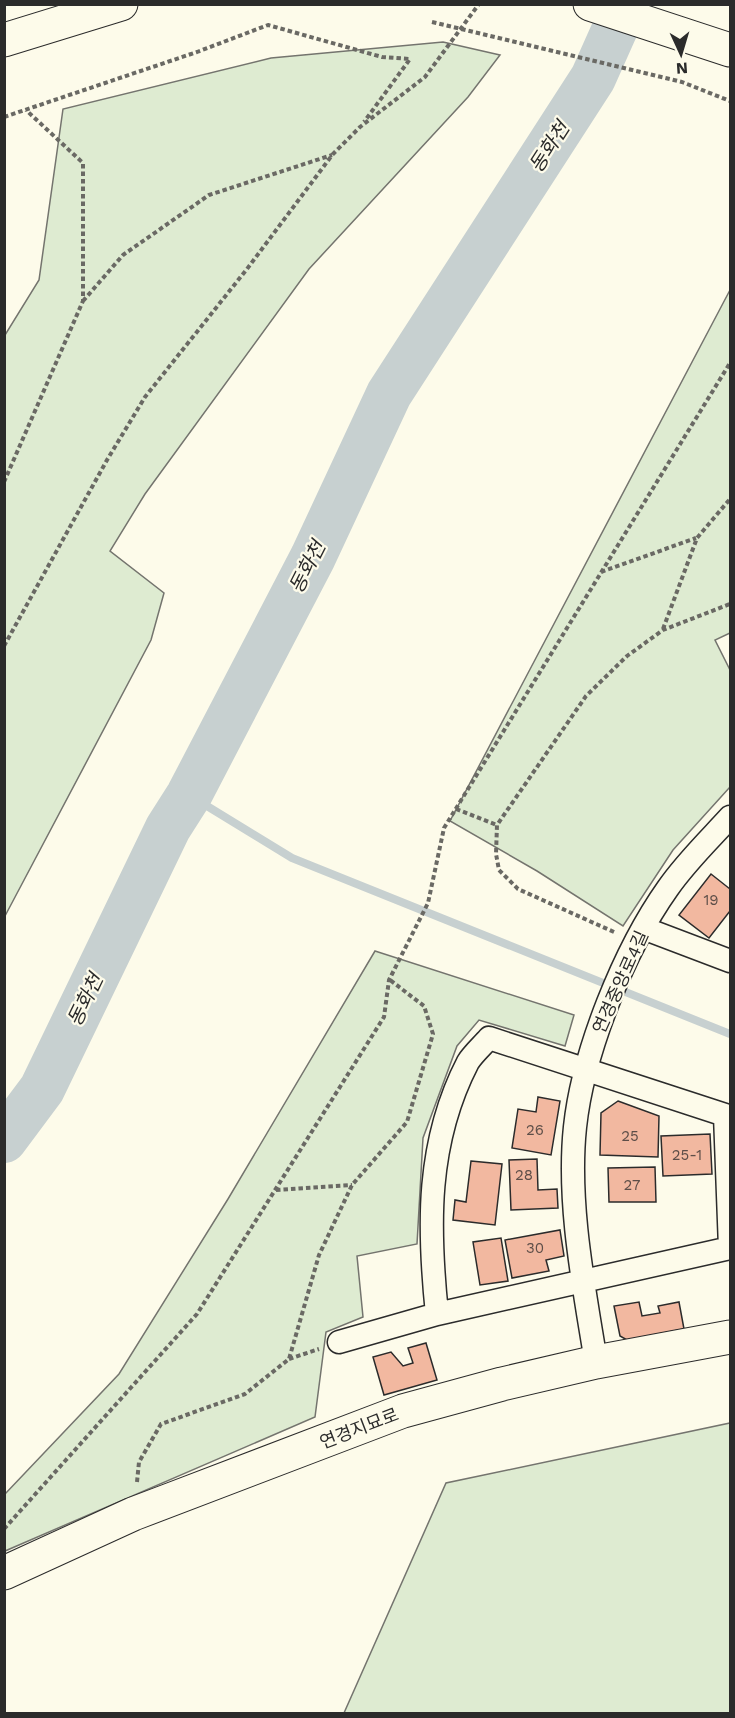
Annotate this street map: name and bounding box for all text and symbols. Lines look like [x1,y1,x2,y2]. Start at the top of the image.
north arrow [651,24,711,84]
text: N [675,59,689,78]
water label: 동화천 [524,115,576,177]
water label: 동화천 [284,535,331,597]
house number: 19 [703,891,719,909]
street label: 연경중앙로4길 [588,927,652,1037]
water label: 동화천 [62,968,109,1030]
house number: 26 [526,1121,544,1139]
house number: 25 [621,1127,639,1145]
house number: 25-1 [672,1146,702,1164]
house number: 28 [515,1166,533,1184]
house number: 27 [624,1176,640,1194]
house number: 30 [526,1239,544,1257]
street label: 연경지묘로 [317,1403,401,1453]

